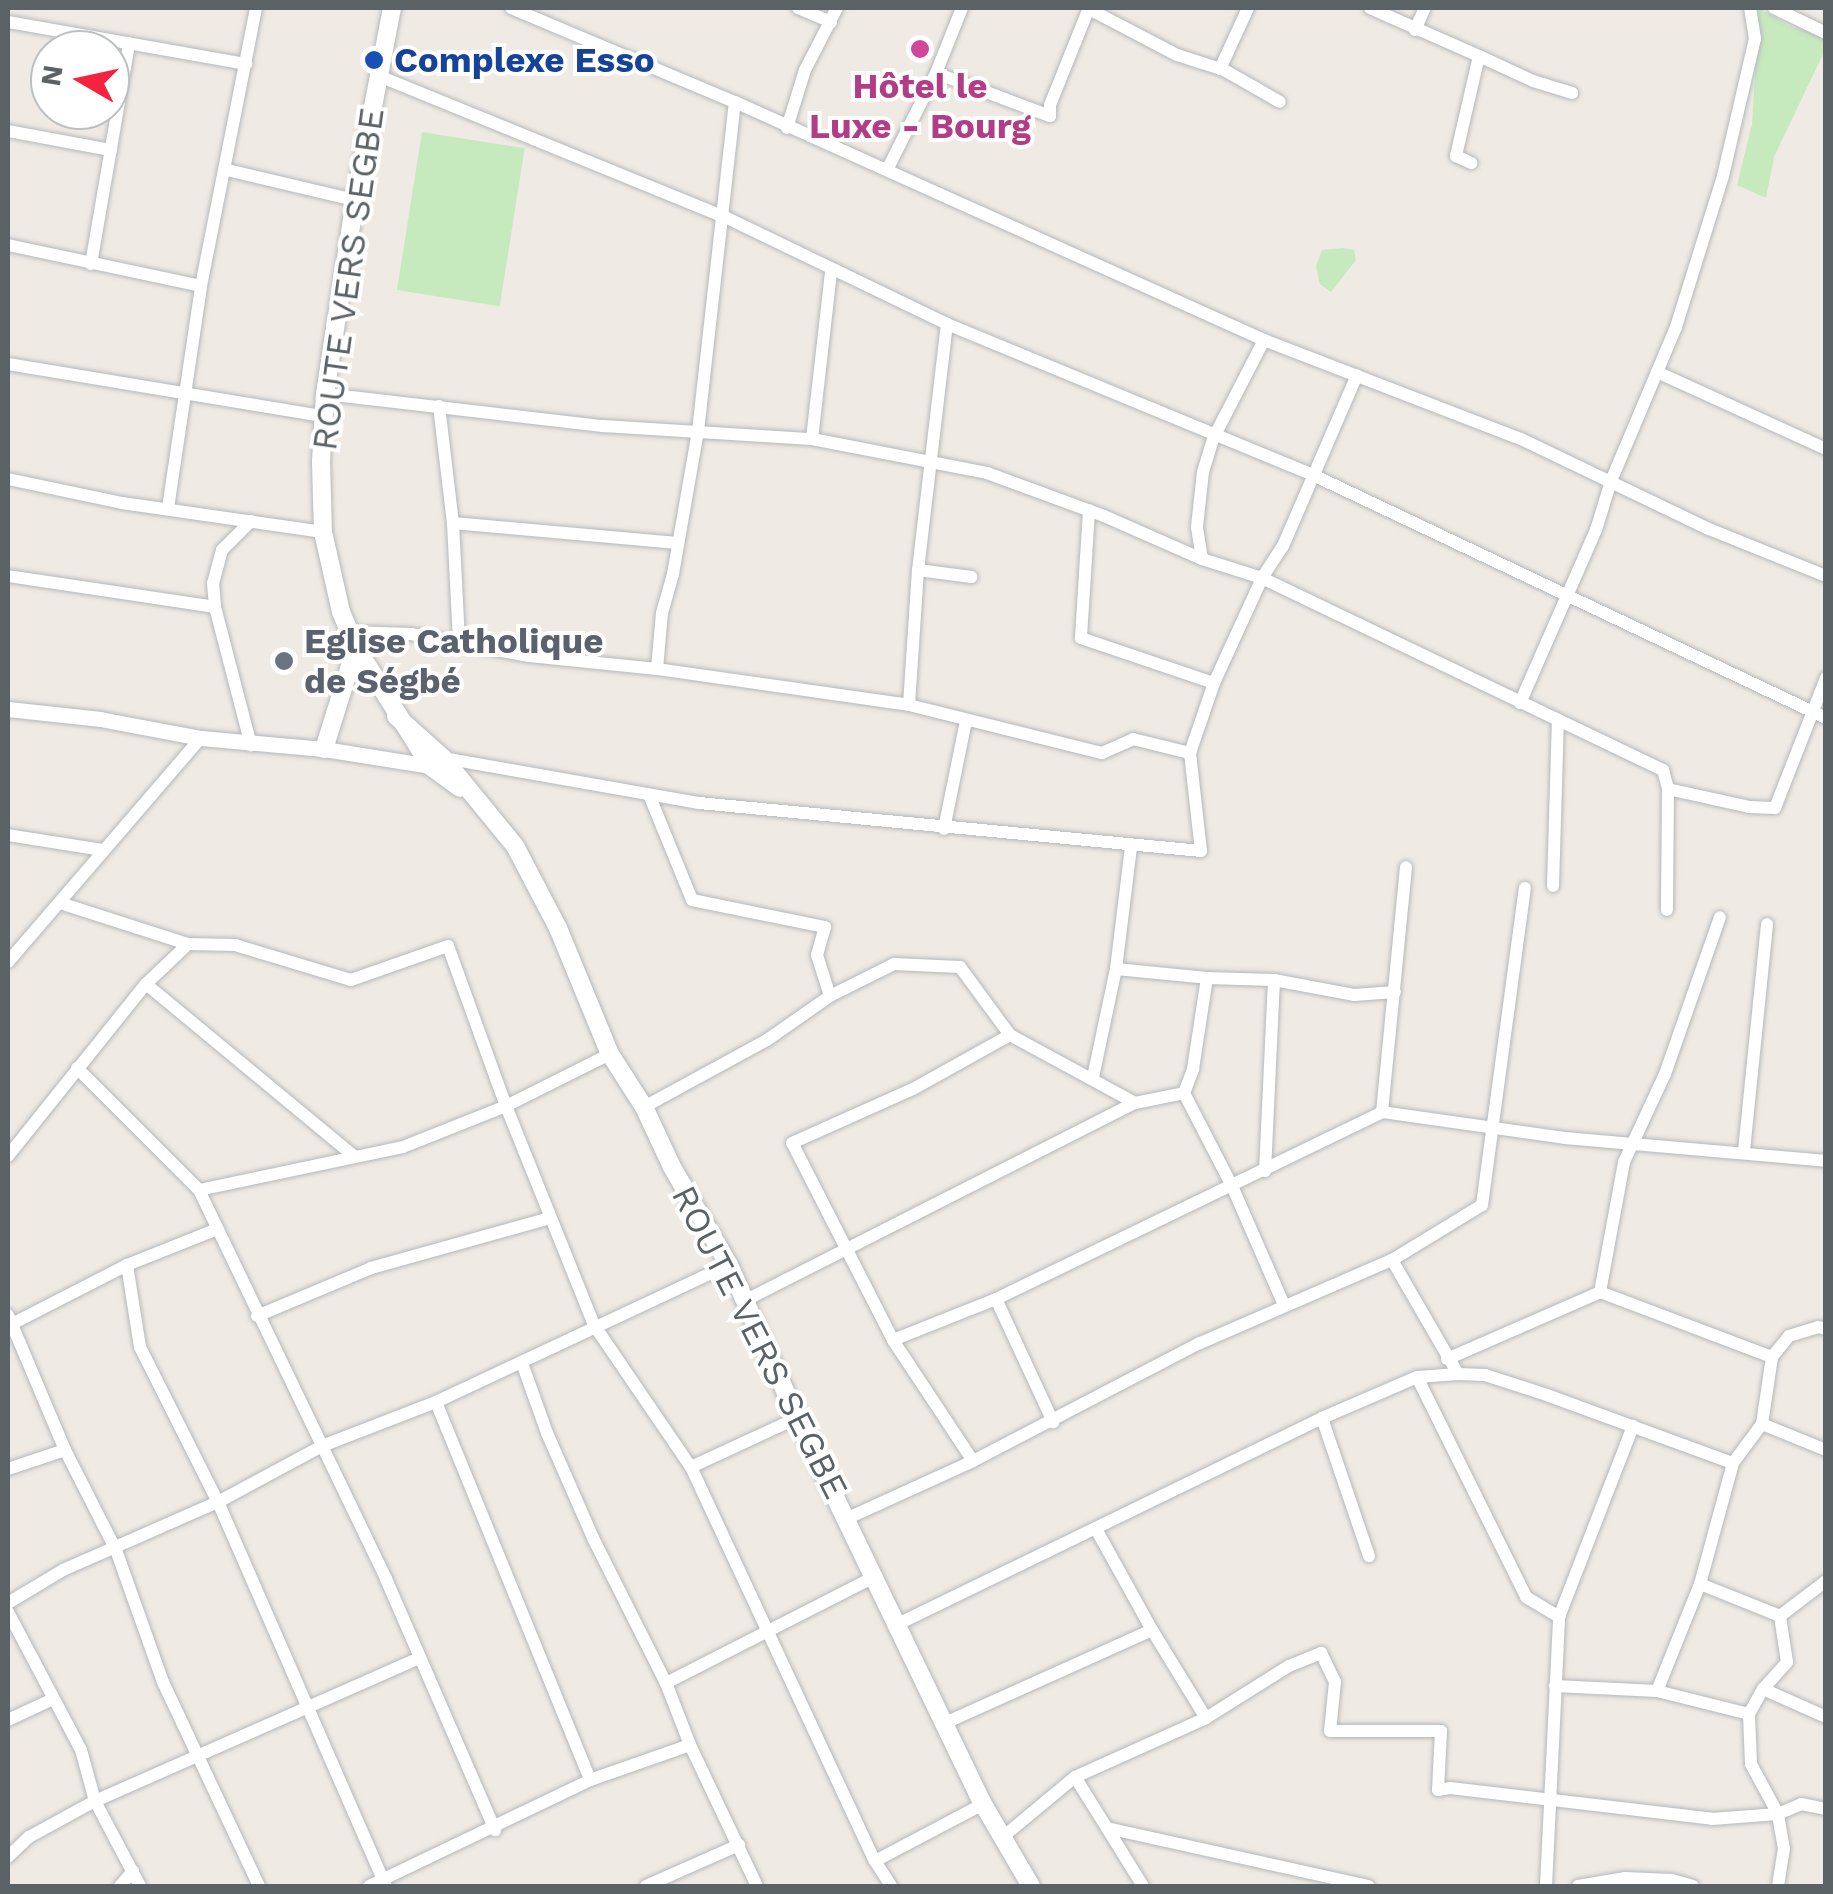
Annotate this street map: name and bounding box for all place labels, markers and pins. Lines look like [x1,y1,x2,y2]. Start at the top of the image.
marker: Hôtel le Luxe - Bourg [909,38,931,60]
place label: Complexe Esso [394,39,655,81]
marker: Complexe Esso [363,49,385,71]
place label: Hôtel le Luxe - Bourg [809,65,1031,147]
place label: Eglise Catholique de Ségbé [304,620,603,702]
marker: Eglise Catholique de Ségbé [273,650,295,672]

